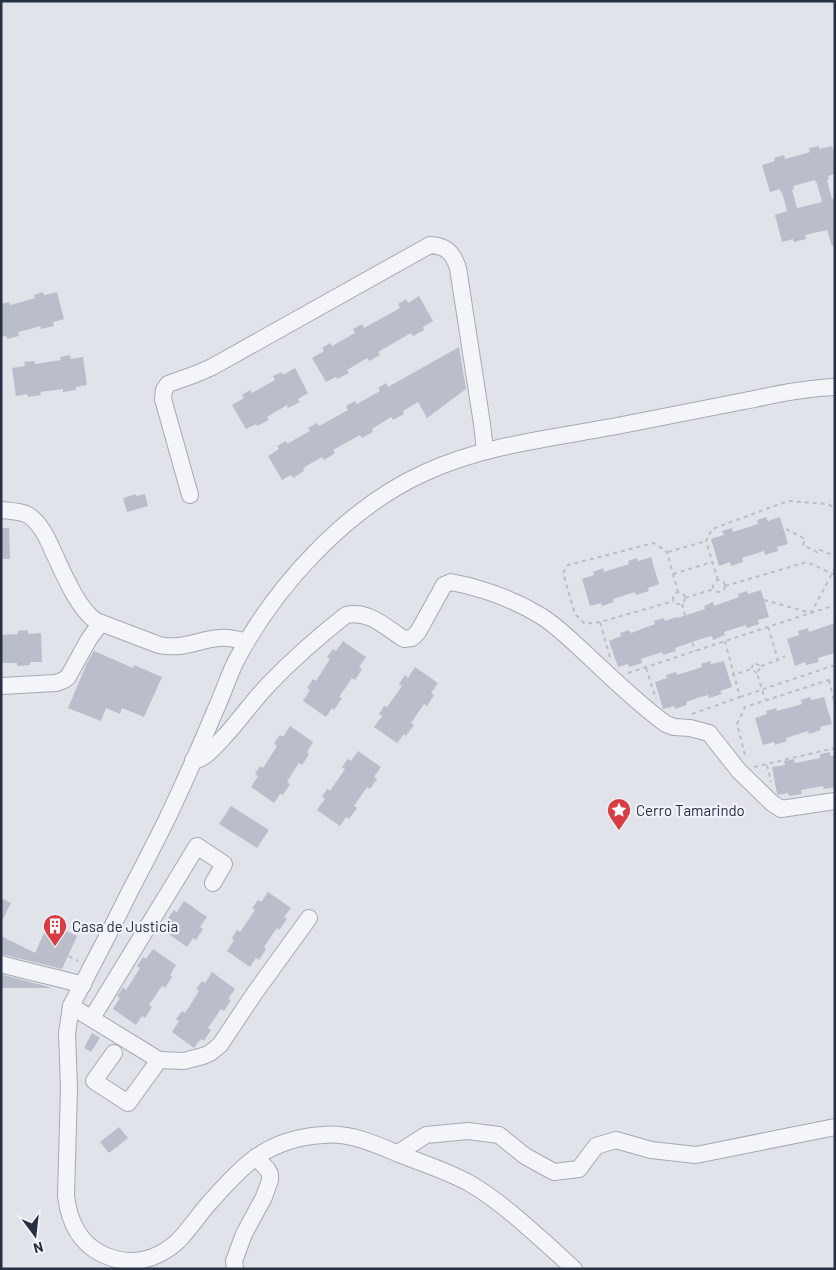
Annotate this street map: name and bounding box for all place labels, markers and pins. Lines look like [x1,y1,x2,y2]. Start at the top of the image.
place icon: Cerro Tamarindo [606,797,632,831]
place label: Cerro Tamarindo [636,801,745,819]
building icon: Casa de Justicia [42,913,68,947]
place label: Casa de Justicia [72,917,178,935]

